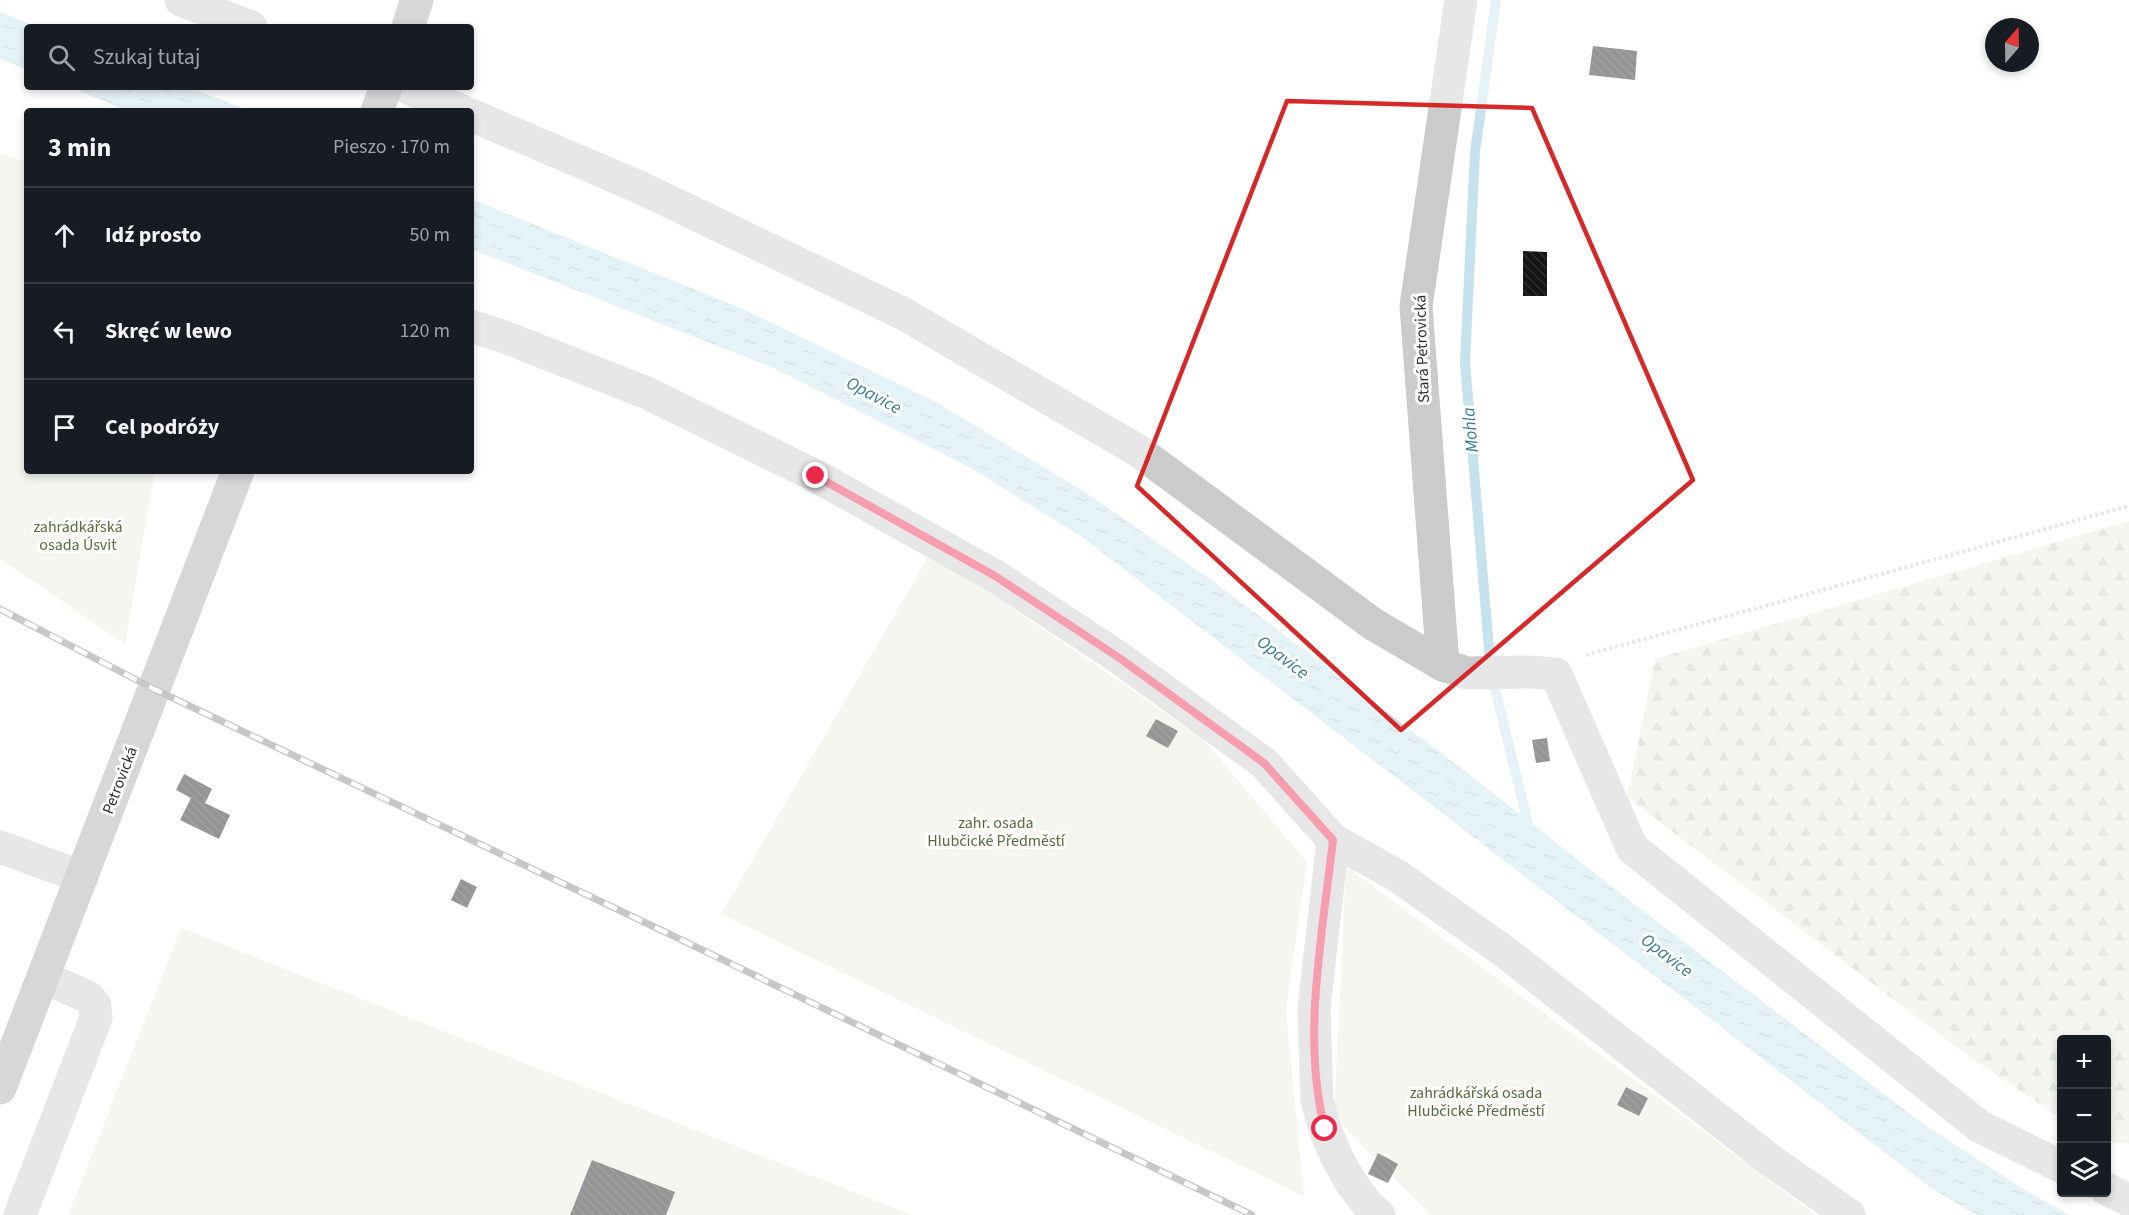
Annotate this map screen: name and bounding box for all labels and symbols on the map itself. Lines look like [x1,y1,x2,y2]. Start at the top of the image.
north arrow [1985,18,2039,72]
street label: Stará Petrovická [1409,295,1435,403]
water label: Opavice [842,370,906,421]
water label: Mohla [1456,406,1485,454]
route end [802,462,828,488]
park label: zahrádkářská osada Úsvit [33,516,123,556]
water label: Opavice [1252,630,1314,685]
street label: Petrovická [97,744,143,817]
park label: zahr. osada Hlubčické Předměstí [927,812,1066,852]
water label: Opavice [1636,928,1698,983]
park label: zahrádkářská osada Hlubčické Předměstí [1407,1082,1546,1122]
route start [1311,1115,1337,1141]

